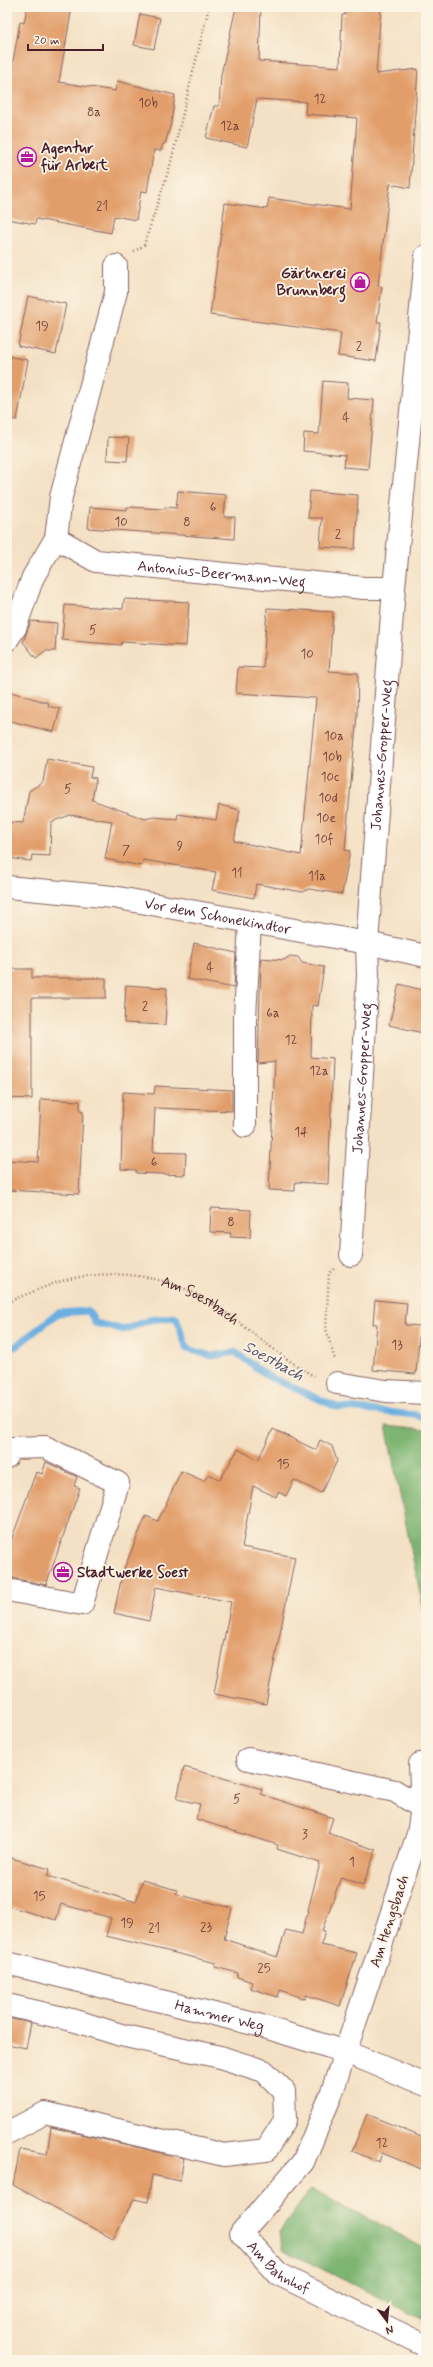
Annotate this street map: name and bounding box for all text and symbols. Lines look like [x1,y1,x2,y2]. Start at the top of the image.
scale bar [28,26,103,52]
text: 20 m [34,33,60,49]
house number: 12 [314,91,326,108]
house number: 10b [138,95,158,112]
house number: 8a [87,104,101,121]
house number: 12a [220,118,240,135]
place label: Agentur für Arbeit [40,139,109,176]
office icon: Agentur für Arbeit [16,146,38,168]
house number: 21 [96,198,108,215]
place label: Gärtnerei Brunnberg [277,264,347,303]
shop icon: Gärtnerei Brunnberg [349,271,371,293]
house number: 19 [35,318,49,335]
house number: 2 [356,338,363,355]
house number: 4 [342,410,350,427]
house number: 6 [210,499,217,516]
house number: 10 [114,514,128,531]
house number: 8 [183,514,191,531]
house number: 2 [335,526,342,543]
street label: Antonius-Beermann-Weg [136,556,307,594]
house number: 5 [89,622,97,639]
house number: 10 [300,646,314,663]
street label: Johannes-Gropper-Weg [367,679,399,832]
house number: 10a [324,728,344,745]
house number: 10b [322,749,342,766]
house number: 10c [321,769,339,786]
house number: 5 [64,781,72,798]
house number: 10d [318,790,338,807]
house number: 10e [316,810,336,827]
house number: 10f [315,831,334,848]
house number: 9 [177,838,183,855]
house number: 7 [122,842,130,859]
house number: 11 [231,865,243,882]
house number: 11a [308,868,326,885]
street label: Vor dem Schonekindtor [143,894,293,940]
house number: 4 [206,960,214,977]
house number: 2 [142,998,149,1015]
street label: Johannes-Gropper-Weg [348,1002,378,1155]
house number: 6a [266,1005,280,1022]
house number: 12 [285,1032,297,1049]
house number: 12a [309,1063,329,1080]
house number: 14 [294,1124,308,1141]
house number: 6 [151,1154,158,1171]
house number: 8 [227,1214,235,1231]
street label: Am Soestbach [158,1272,243,1330]
water label: Soestbach [239,1336,307,1387]
house number: 13 [391,1337,403,1354]
house number: 15 [277,1456,289,1473]
office icon: Stadtwerke Soest [52,1561,74,1583]
place label: Stadtwerke Soest [77,1563,189,1583]
house number: 5 [233,1791,241,1808]
house number: 3 [302,1826,308,1843]
house number: 1 [349,1854,355,1871]
street label: Am Hengsbach [366,1872,414,1970]
house number: 15 [33,1888,45,1905]
house number: 19 [120,1915,134,1932]
house number: 23 [200,1919,212,1936]
house number: 21 [148,1920,160,1937]
house number: 25 [257,1960,271,1977]
street label: Hammer Weg [172,1996,267,2038]
house number: 12 [376,2135,388,2152]
street label: Am Bahnhof [242,2237,313,2299]
north arrow [367,2301,407,2341]
text: N [384,2322,395,2337]

